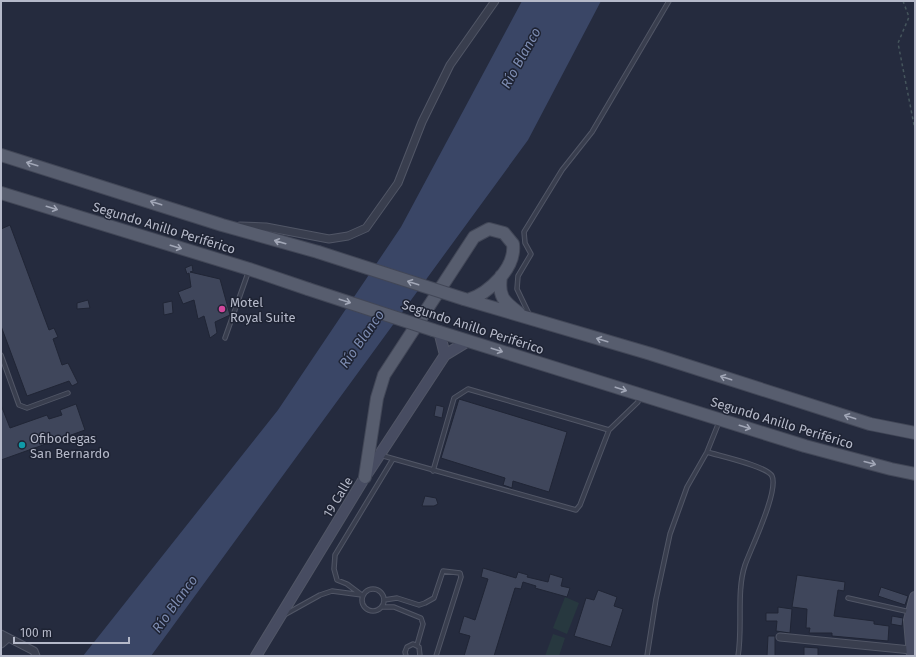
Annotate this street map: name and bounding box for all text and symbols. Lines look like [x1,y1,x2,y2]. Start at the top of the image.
water label: Río Blanco [497,25,545,91]
one-way arrow [26,160,38,168]
street label: Segundo Anillo Periférico [91,199,237,257]
one-way arrow [150,199,162,207]
one-way arrow [45,205,58,212]
one-way arrow [274,237,287,245]
one-way arrow [170,243,182,251]
one-way arrow [407,279,420,286]
place label: Motel Royal Suite [230,295,296,325]
street label: Segundo Anillo Periférico [400,297,546,357]
one-way arrow [339,298,352,305]
marker: Motel Royal Suite [217,304,227,314]
water label: Río Blanco [336,307,388,371]
one-way arrow [595,336,608,343]
one-way arrow [490,347,503,354]
one-way arrow [720,374,733,381]
one-way arrow [614,386,627,393]
street label: Segundo Anillo Periférico [709,394,855,452]
one-way arrow [844,413,856,421]
one-way arrow [738,424,751,431]
place label: Ofibodegas San Bernardo [30,431,110,461]
marker: Ofibodegas San Bernardo [17,440,27,450]
one-way arrow [863,460,876,468]
street label: 19 Calle [320,474,356,520]
water label: Río Blanco [148,572,202,636]
scale bar [14,619,129,645]
text: 100 m [20,626,52,640]

